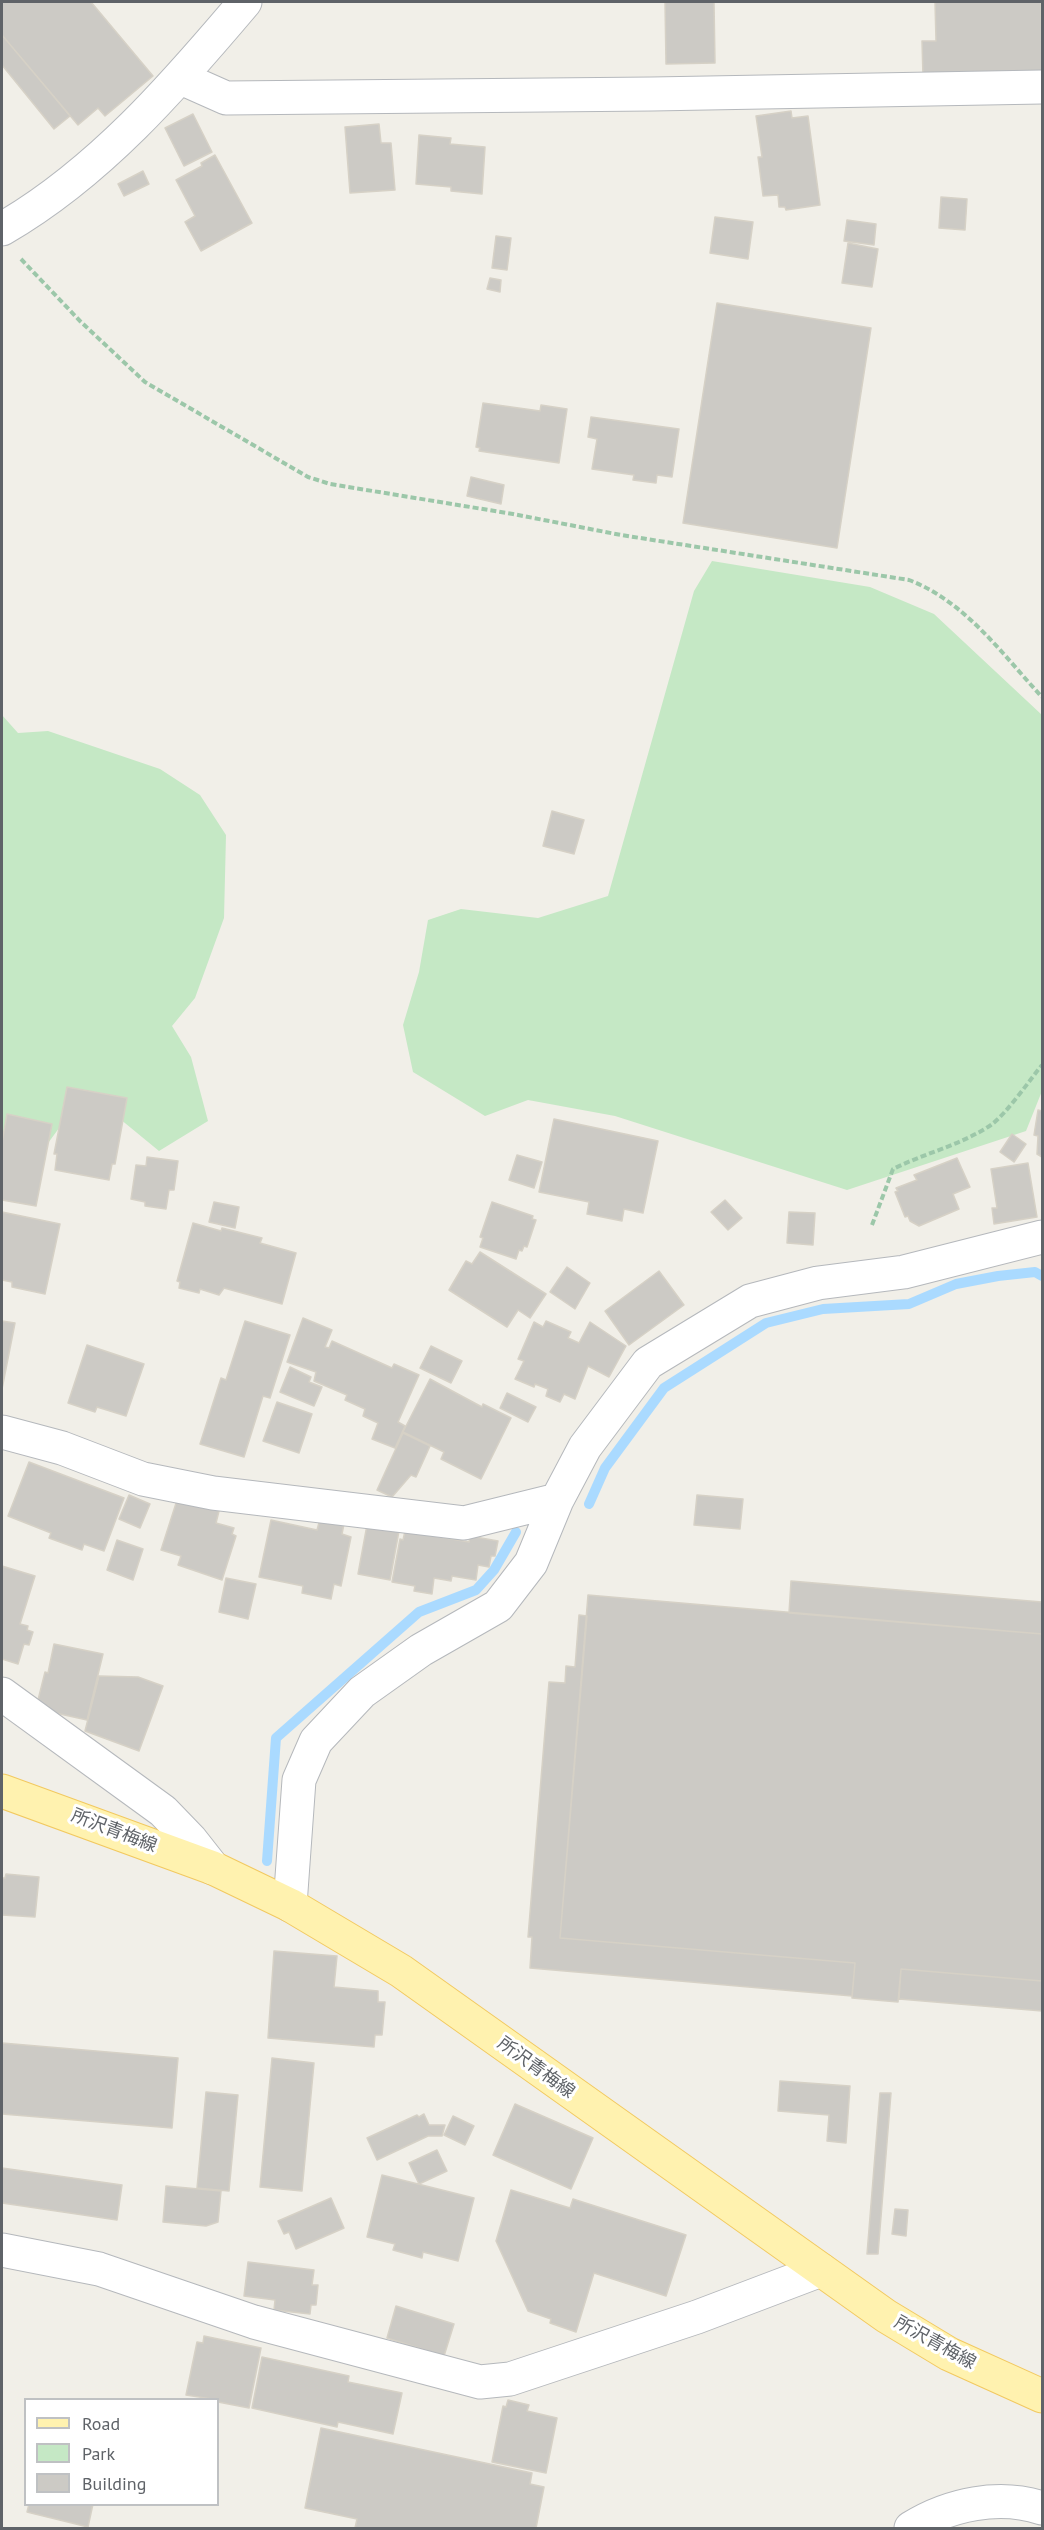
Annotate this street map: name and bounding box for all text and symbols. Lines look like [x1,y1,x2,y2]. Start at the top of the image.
street label: 所沢青梅線 [68,1805,160,1857]
street label: 所沢青梅線 [493,2033,579,2103]
street label: 所沢青梅線 [890,2312,980,2374]
legend [24,2398,219,2506]
text: Road [82,2412,120,2435]
text: Park [82,2442,115,2465]
text: Building [82,2472,146,2495]

